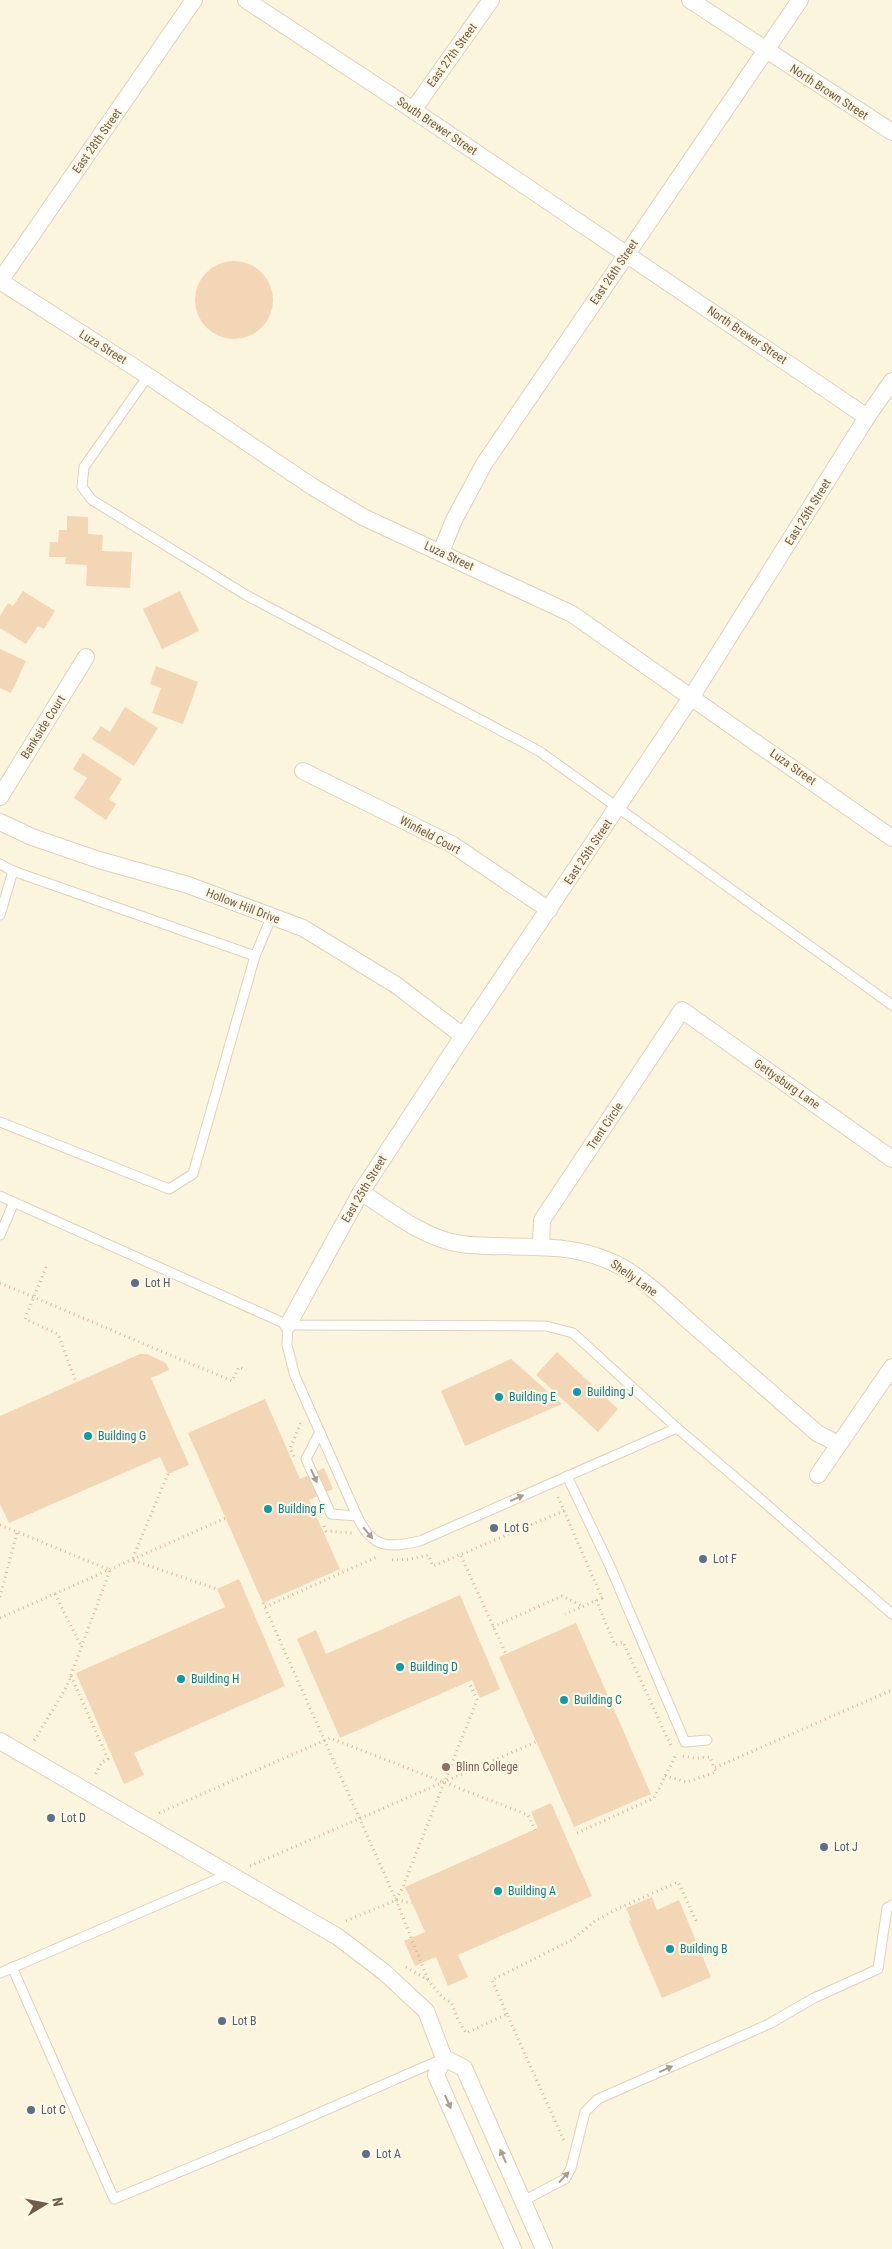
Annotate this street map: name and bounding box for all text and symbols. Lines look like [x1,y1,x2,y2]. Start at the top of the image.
street label: East 27th Street [424,20,480,90]
street label: North Brown Street [787,62,871,123]
street label: South Brewer Street [394,94,480,158]
street label: East 28th Street [70,106,125,176]
street label: East 26th Street [587,236,641,307]
street label: North Brewer Street [704,303,790,367]
street label: Luza Street [77,327,130,367]
street label: East 25th Street [782,476,834,548]
street label: Luza Street [422,538,476,574]
street label: Bankside Court [18,692,68,761]
street label: Luza Street [767,746,819,788]
street label: Winfield Court [397,813,463,857]
street label: East 25th Street [561,816,615,887]
street label: Hollow Hill Drive [204,885,282,927]
street label: Gettysburg Lane [751,1056,823,1112]
street label: Trent Circle [584,1099,626,1152]
street label: East 25th Street [339,1153,390,1225]
street label: Shelly Lane [608,1257,660,1299]
place label: Lot H [145,1276,170,1290]
marker: Lot H [129,1277,141,1289]
place label: Building J [587,1385,634,1399]
marker: Building J [571,1386,583,1398]
place label: Building E [509,1390,556,1404]
marker: Building E [493,1391,505,1403]
place label: Building G [98,1429,146,1443]
marker: Building G [82,1430,94,1442]
one-way arrow [310,1469,318,1483]
one-way arrow [510,1493,524,1501]
place label: Building F [278,1502,325,1516]
marker: Building F [262,1503,274,1515]
place label: Lot G [504,1521,529,1535]
marker: Lot G [488,1522,500,1534]
one-way arrow [362,1527,374,1539]
place label: Lot F [713,1552,737,1566]
marker: Lot F [697,1553,709,1565]
place label: Building D [410,1660,458,1674]
marker: Building D [394,1661,406,1673]
place label: Building H [191,1672,240,1686]
marker: Building H [175,1673,187,1685]
place label: Building C [574,1693,622,1707]
marker: Building C [558,1694,570,1706]
place label: Blinn College [456,1760,518,1774]
marker: Blinn College [440,1761,452,1773]
place label: Lot D [61,1811,86,1825]
marker: Lot D [45,1812,57,1824]
place label: Lot J [834,1840,858,1854]
marker: Lot J [818,1841,830,1853]
place label: Building A [508,1884,556,1898]
marker: Building A [492,1885,504,1897]
place label: Building B [680,1942,728,1956]
marker: Building B [664,1943,676,1955]
place label: Lot B [232,2014,257,2028]
marker: Lot B [216,2015,228,2027]
one-way arrow [659,2064,673,2072]
one-way arrow [445,2095,453,2109]
place label: Lot C [41,2103,66,2117]
marker: Lot C [25,2104,37,2116]
place label: Lot A [376,2147,401,2161]
marker: Lot A [360,2148,372,2160]
one-way arrow [499,2149,507,2163]
one-way arrow [559,2170,570,2183]
north arrow [20,2179,70,2229]
text: N [49,2196,66,2207]

